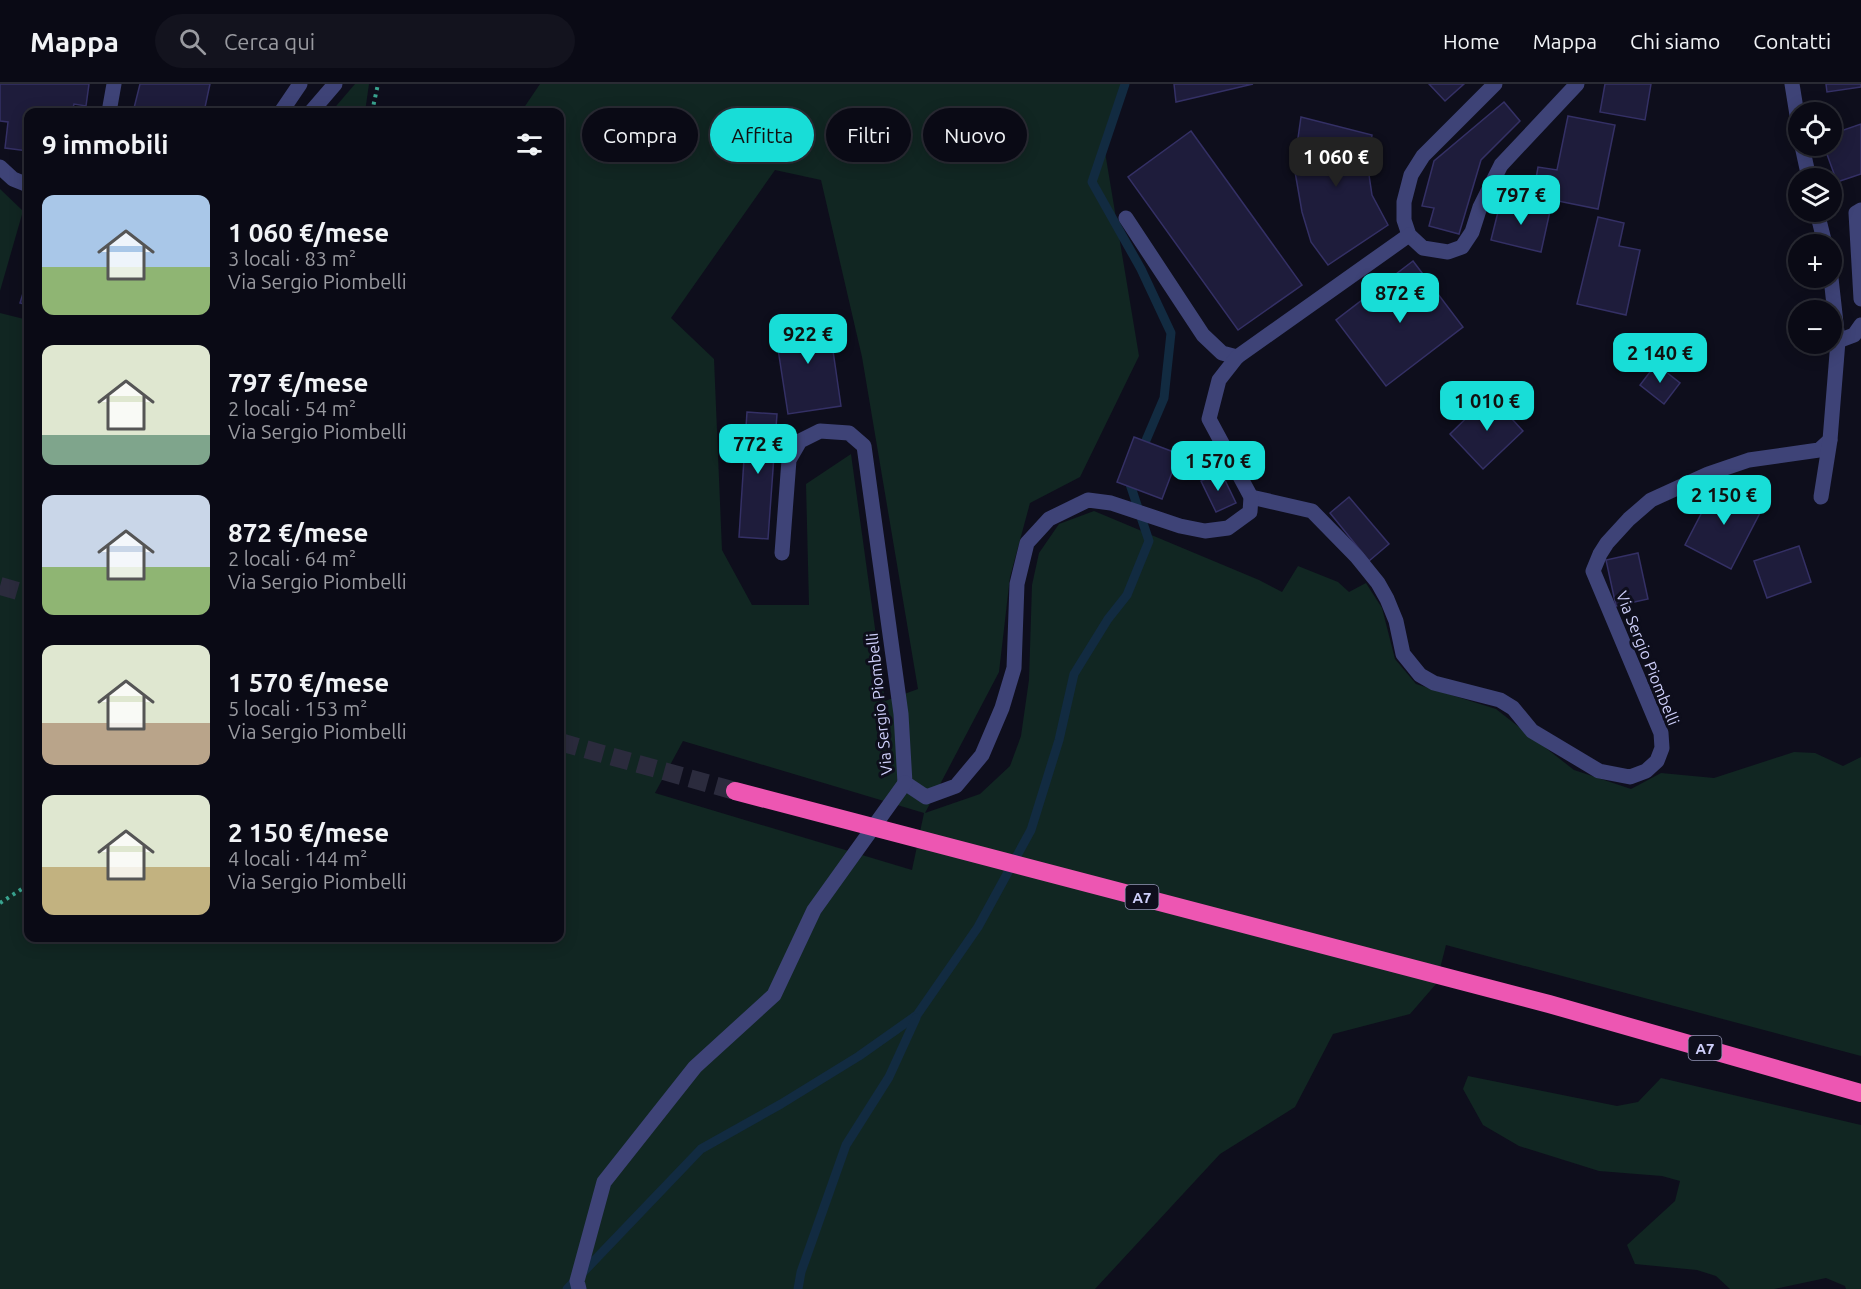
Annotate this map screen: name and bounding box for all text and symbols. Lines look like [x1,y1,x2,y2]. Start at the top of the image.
search box [155,14,575,68]
icon: search [176,25,209,58]
text: Mappa [30,26,119,57]
text: Cerca qui [224,29,315,54]
text: Home [1443,29,1500,53]
text: Mappa [1533,29,1597,53]
text: Chi siamo [1630,29,1720,53]
text: Contatti [1753,29,1831,53]
map controls [1788,102,1842,354]
button: locate [1788,102,1842,156]
chip: Compra [582,108,698,162]
chip: Affitta [710,108,814,162]
chip: Filtri [826,108,911,162]
chip: Nuovo [923,108,1027,162]
icon: filters [513,128,546,161]
text: 9 immobili [42,130,168,159]
pin: 1 060 € [1281,137,1391,188]
text: 1 060 € [1303,145,1369,168]
button: layers [1788,168,1842,222]
pin: 797 € [1479,175,1563,226]
text: 797 € [1496,183,1546,206]
text: 1 060 €/mese [228,218,389,247]
icon: home [90,219,162,291]
button: + [1788,234,1842,288]
text: 3 locali · 83 m² [228,247,356,270]
text: Via Sergio Piombelli [228,270,407,293]
pin: 872 € [1358,273,1442,324]
text: 872 € [1375,281,1425,304]
button: − [1788,300,1842,354]
pin: 922 € [766,314,850,365]
text: 922 € [783,322,833,345]
pin: 2 140 € [1605,333,1715,384]
text: 2 140 € [1627,341,1693,364]
text: 797 €/mese [228,368,368,397]
icon: home [90,369,162,441]
pin: 1 010 € [1432,381,1542,432]
text: 1 010 € [1454,389,1520,412]
text: 2 locali · 54 m² [228,397,356,420]
text: Via Sergio Piombelli [228,420,407,443]
pin: 772 € [716,424,800,475]
text: 772 € [733,432,783,455]
pin: 1 570 € [1163,441,1273,492]
text: 1 570 € [1185,449,1251,472]
pin: 2 150 € [1669,475,1779,526]
text: 2 150 € [1691,483,1757,506]
text: 872 €/mese [228,518,368,547]
icon: home [90,519,162,591]
text: 2 locali · 64 m² [228,547,356,570]
text: Via Sergio Piombelli [228,570,407,593]
street label: Via Sergio Piombelli [1613,588,1683,728]
street label: Via Sergio Piombelli [863,632,895,776]
text: 1 570 €/mese [228,668,389,697]
icon: home [90,669,162,741]
text: 5 locali · 153 m² [228,697,367,720]
text: Via Sergio Piombelli [228,720,407,743]
text: 2 150 €/mese [228,818,389,847]
icon: home [90,819,162,891]
text: 4 locali · 144 m² [228,847,367,870]
text: Via Sergio Piombelli [228,870,407,893]
road number: A7 [1126,885,1158,909]
road number: A7 [1688,1036,1722,1060]

